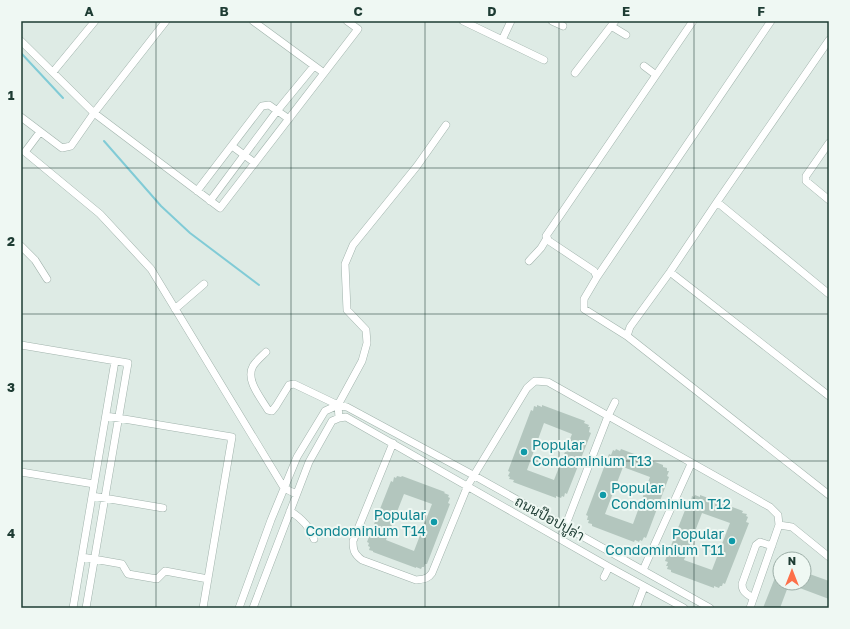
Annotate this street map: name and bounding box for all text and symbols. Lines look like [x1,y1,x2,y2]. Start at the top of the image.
text: A [84,3,94,19]
text: B [219,3,229,19]
text: C [353,3,363,19]
text: D [487,3,497,19]
text: E [622,3,630,19]
text: F [757,3,765,19]
text: 1 [8,87,15,103]
text: 2 [7,233,15,249]
text: 3 [7,379,15,395]
place label: Popular Condominium T13 [532,436,652,469]
marker: Popular Condominium T13 [519,447,529,457]
place label: Popular Condominium T12 [611,479,731,512]
marker: Popular Condominium T12 [598,490,608,500]
street label: ถนนป๊อปปูล่า [511,492,588,546]
place label: Popular Condominium T14 [306,506,427,539]
marker: Popular Condominium T14 [429,517,439,527]
text: 4 [7,525,15,541]
place label: Popular Condominium T11 [605,525,725,558]
marker: Popular Condominium T11 [727,536,737,546]
north arrow [772,551,812,591]
text: N [788,554,796,567]

